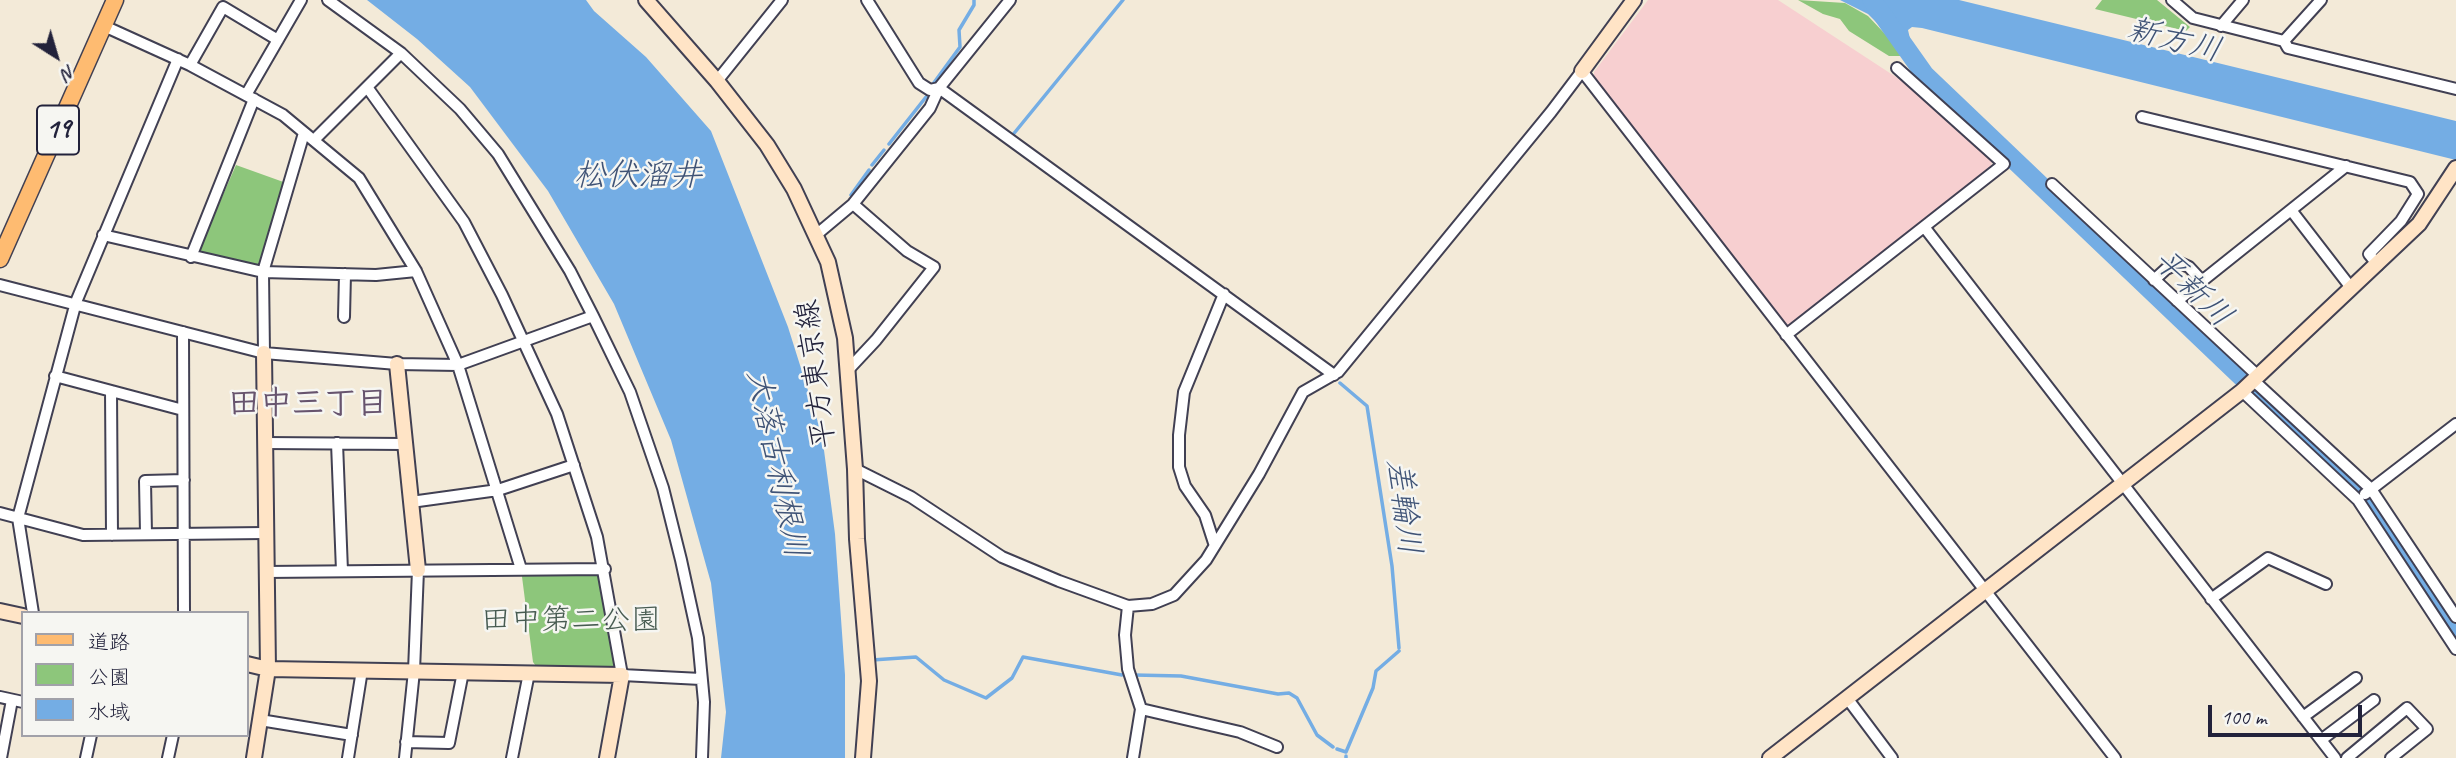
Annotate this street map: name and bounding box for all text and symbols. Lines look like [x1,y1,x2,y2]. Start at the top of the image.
water label: 新方川 [2123,11,2225,71]
north arrow [21,21,91,91]
text: N [57,60,81,86]
road number: 19 [37,106,79,154]
water label: 松伏溜井 [574,158,702,196]
water label: 平新川 [2144,242,2240,336]
street label: 平方東京線 [790,297,844,451]
water label: 大落古利根川 [737,366,815,562]
district label: 田中三丁目 [228,386,388,424]
water label: 差輪川 [1378,457,1428,557]
park label: 田中第二公園 [481,603,661,639]
legend [21,611,248,737]
text: 道路 [88,629,130,655]
text: 公園 [88,664,130,690]
scale bar [2211,692,2365,736]
text: 水域 [88,699,130,725]
text: 100 m [2221,704,2266,730]

